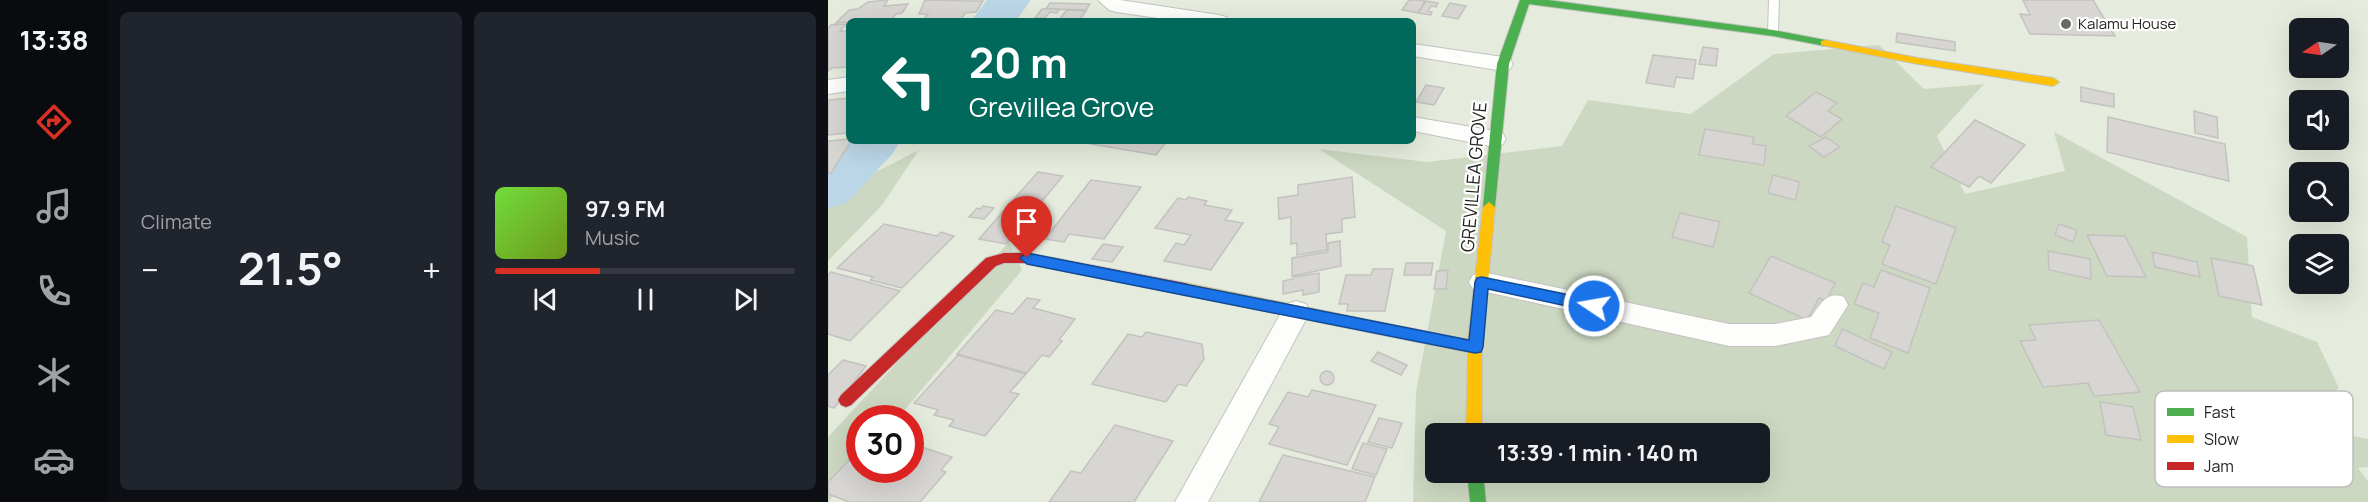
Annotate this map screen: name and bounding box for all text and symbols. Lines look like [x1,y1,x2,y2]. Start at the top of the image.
place label: Kalamu House [2078,13,2177,34]
marker: Kalamu House [2059,17,2073,31]
north arrow [2289,18,2349,78]
map controls [2289,18,2349,294]
text: 13:38 [19,21,89,58]
text: 20 m [969,33,1068,91]
icon: left [870,42,948,120]
text: Grevillea Grove [969,88,1154,125]
button: sound [2289,90,2349,150]
icon: directions [33,101,75,143]
street label: GREVILLEA GROVE [1454,101,1492,253]
button: search [2289,162,2349,222]
icon: music [33,185,75,227]
text: 97.9 FM [585,194,665,224]
pin [1001,196,1052,258]
icon: arrive [1010,205,1043,238]
text: Climate [141,208,212,235]
text: Music [585,224,640,251]
button: layers [2289,234,2349,294]
text: 21.5° [238,237,343,299]
text: − [141,247,159,292]
text: + [422,247,441,292]
icon: phone [33,270,75,312]
position arrow [1562,274,1626,338]
icon: previous [529,283,562,316]
icon: pause [629,283,662,316]
icon: next [729,283,762,316]
icon: climate [33,354,75,396]
legend [2155,391,2353,487]
text: Fast [2204,401,2235,423]
speed limit sign: 30 [846,405,924,483]
text: Slow [2204,428,2239,450]
text: 13:39 · 1 min · 140 m [1497,438,1698,468]
icon: car [33,439,75,481]
text: Jam [2204,455,2234,477]

